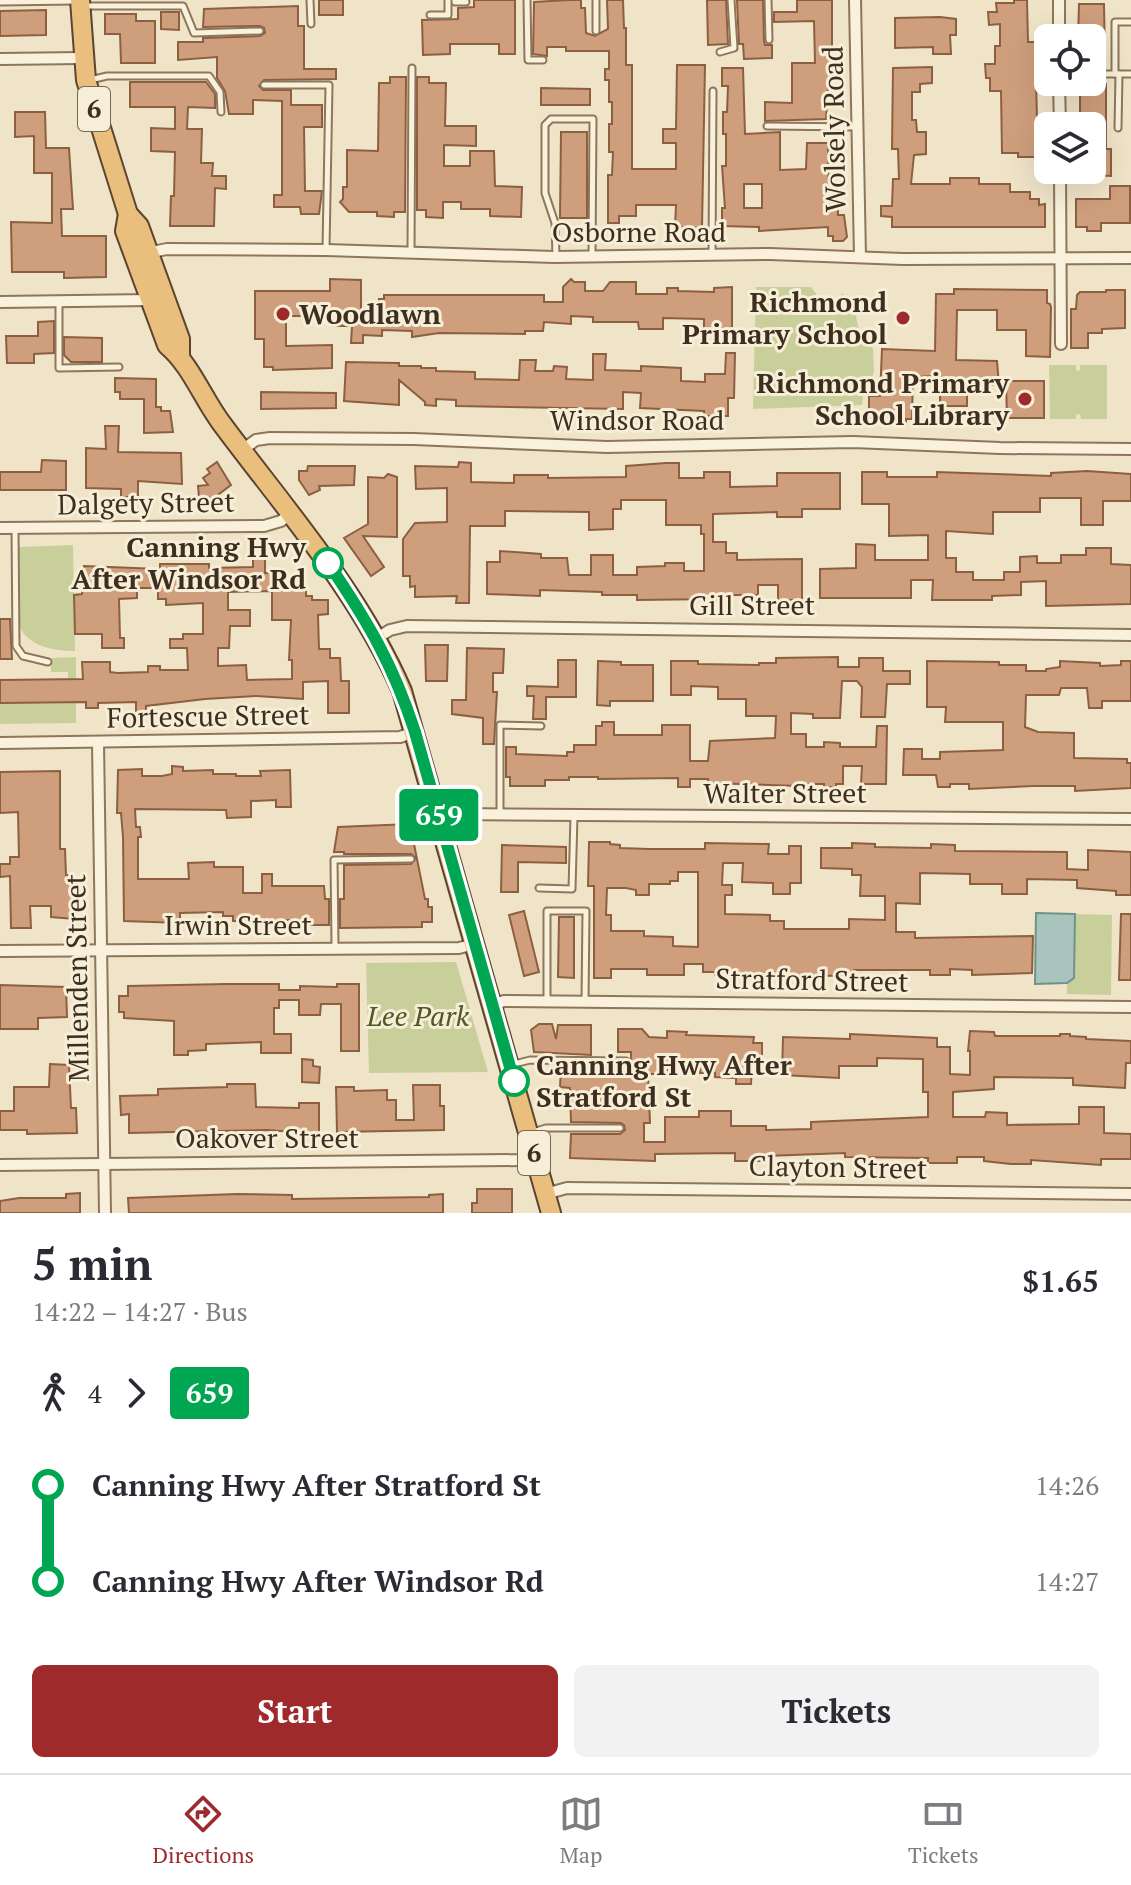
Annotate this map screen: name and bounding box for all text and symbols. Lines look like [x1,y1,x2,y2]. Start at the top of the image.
map controls [1034,24,1106,184]
button: locate [1034,24,1106,96]
street label: Wolsely Road [814,46,853,212]
road number: 6 [78,87,110,131]
button: layers [1034,112,1106,184]
street label: Osborne Road [552,213,726,250]
place label: Richmond Primary School [682,283,887,352]
place label: Woodlawn [299,295,441,332]
marker: Woodlawn [274,305,292,323]
marker: Richmond Primary School [894,309,912,327]
place label: Richmond Primary School Library [756,364,1010,433]
marker: Richmond Primary School Library [1016,390,1034,408]
street label: Windsor Road [550,401,724,438]
street label: Dalgety Street [57,482,236,523]
place label: Canning Hwy After Windsor Rd [71,528,307,597]
marker: Canning Hwy After Windsor Rd [313,548,343,578]
street label: Gill Street [689,586,816,623]
street label: Fortescue Street [106,695,310,736]
street label: Walter Street [703,774,867,811]
line badge: 659 [393,789,485,841]
text: 659 [415,796,463,833]
street label: Millenden Street [56,873,97,1082]
street label: Irwin Street [164,906,313,943]
street label: Stratford Street [715,959,909,1000]
park label: Lee Park [366,997,470,1034]
place label: Canning Hwy After Stratford St [536,1046,792,1115]
marker: Canning Hwy After Stratford St [499,1066,529,1096]
street label: Oakover Street [175,1119,360,1156]
road number: 6 [518,1131,550,1175]
street label: Clayton Street [748,1146,928,1187]
text: 5 min [32,1234,152,1293]
text: $1.65 [1022,1261,1099,1301]
text: 14:22 – 14:27 · Bus [32,1294,248,1328]
icon: walk [32,1371,76,1415]
icon: forward [114,1371,158,1415]
text: 659 [186,1374,233,1411]
text: 4 [88,1376,102,1410]
text: Canning Hwy After Stratford St [92,1465,541,1505]
text: 14:26 [1035,1468,1099,1502]
text: Canning Hwy After Windsor Rd [92,1561,544,1601]
text: 14:27 [1035,1564,1099,1598]
button: Start [32,1665,558,1757]
button: Tickets [574,1665,1099,1757]
tab: Directions [153,1792,254,1869]
tab: Map [559,1792,603,1869]
tab: Tickets [908,1792,978,1869]

